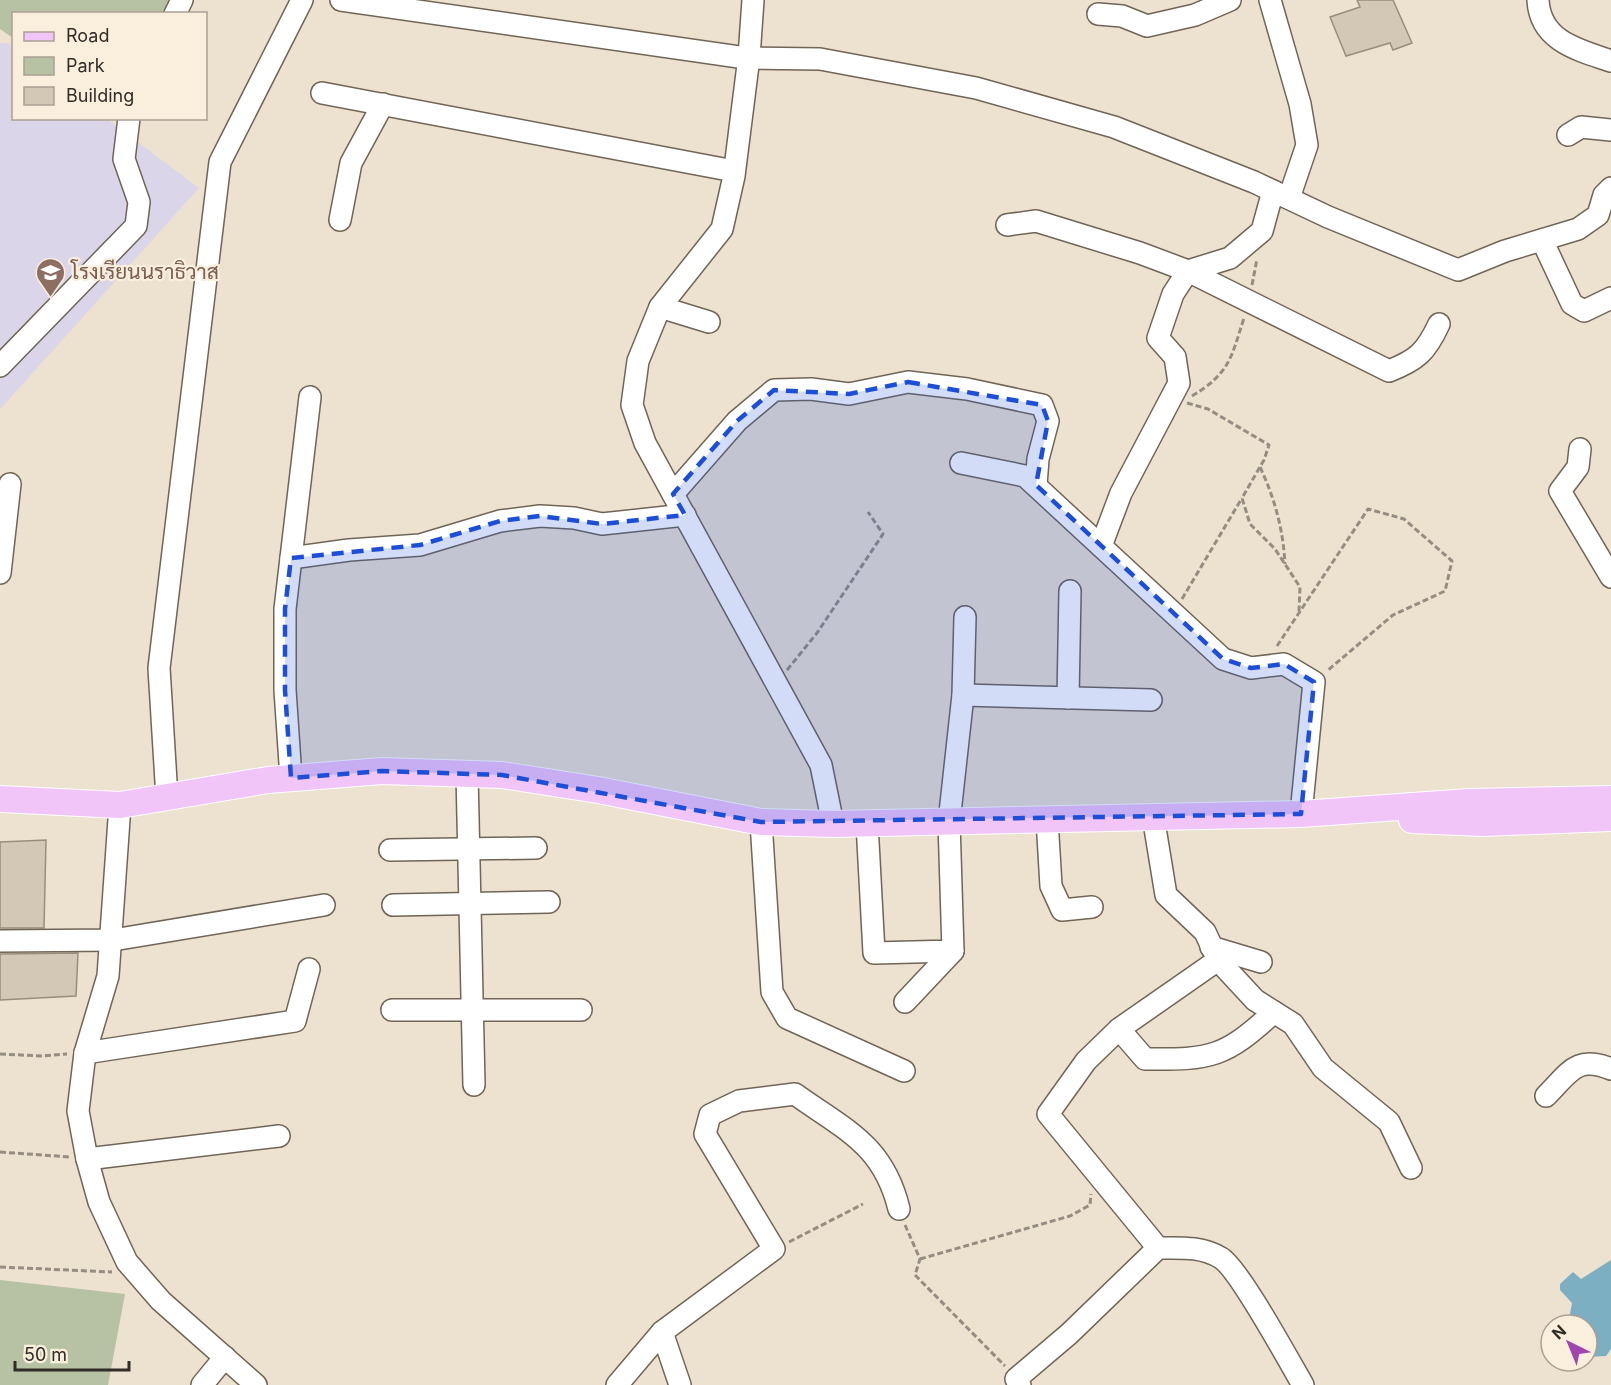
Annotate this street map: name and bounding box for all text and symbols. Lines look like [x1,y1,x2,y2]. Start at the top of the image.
legend [12,12,207,120]
text: Road [66,25,109,46]
text: Park [66,55,105,76]
text: Building [66,85,134,106]
school or university icon: โรงเรียนนราธิวาส [34,256,66,298]
place label: โรงเรียนนราธิวาส [70,259,219,284]
north arrow [1539,1313,1599,1373]
text: N [1547,1321,1570,1344]
scale bar [15,1334,129,1372]
text: 50 m [24,1344,67,1365]

